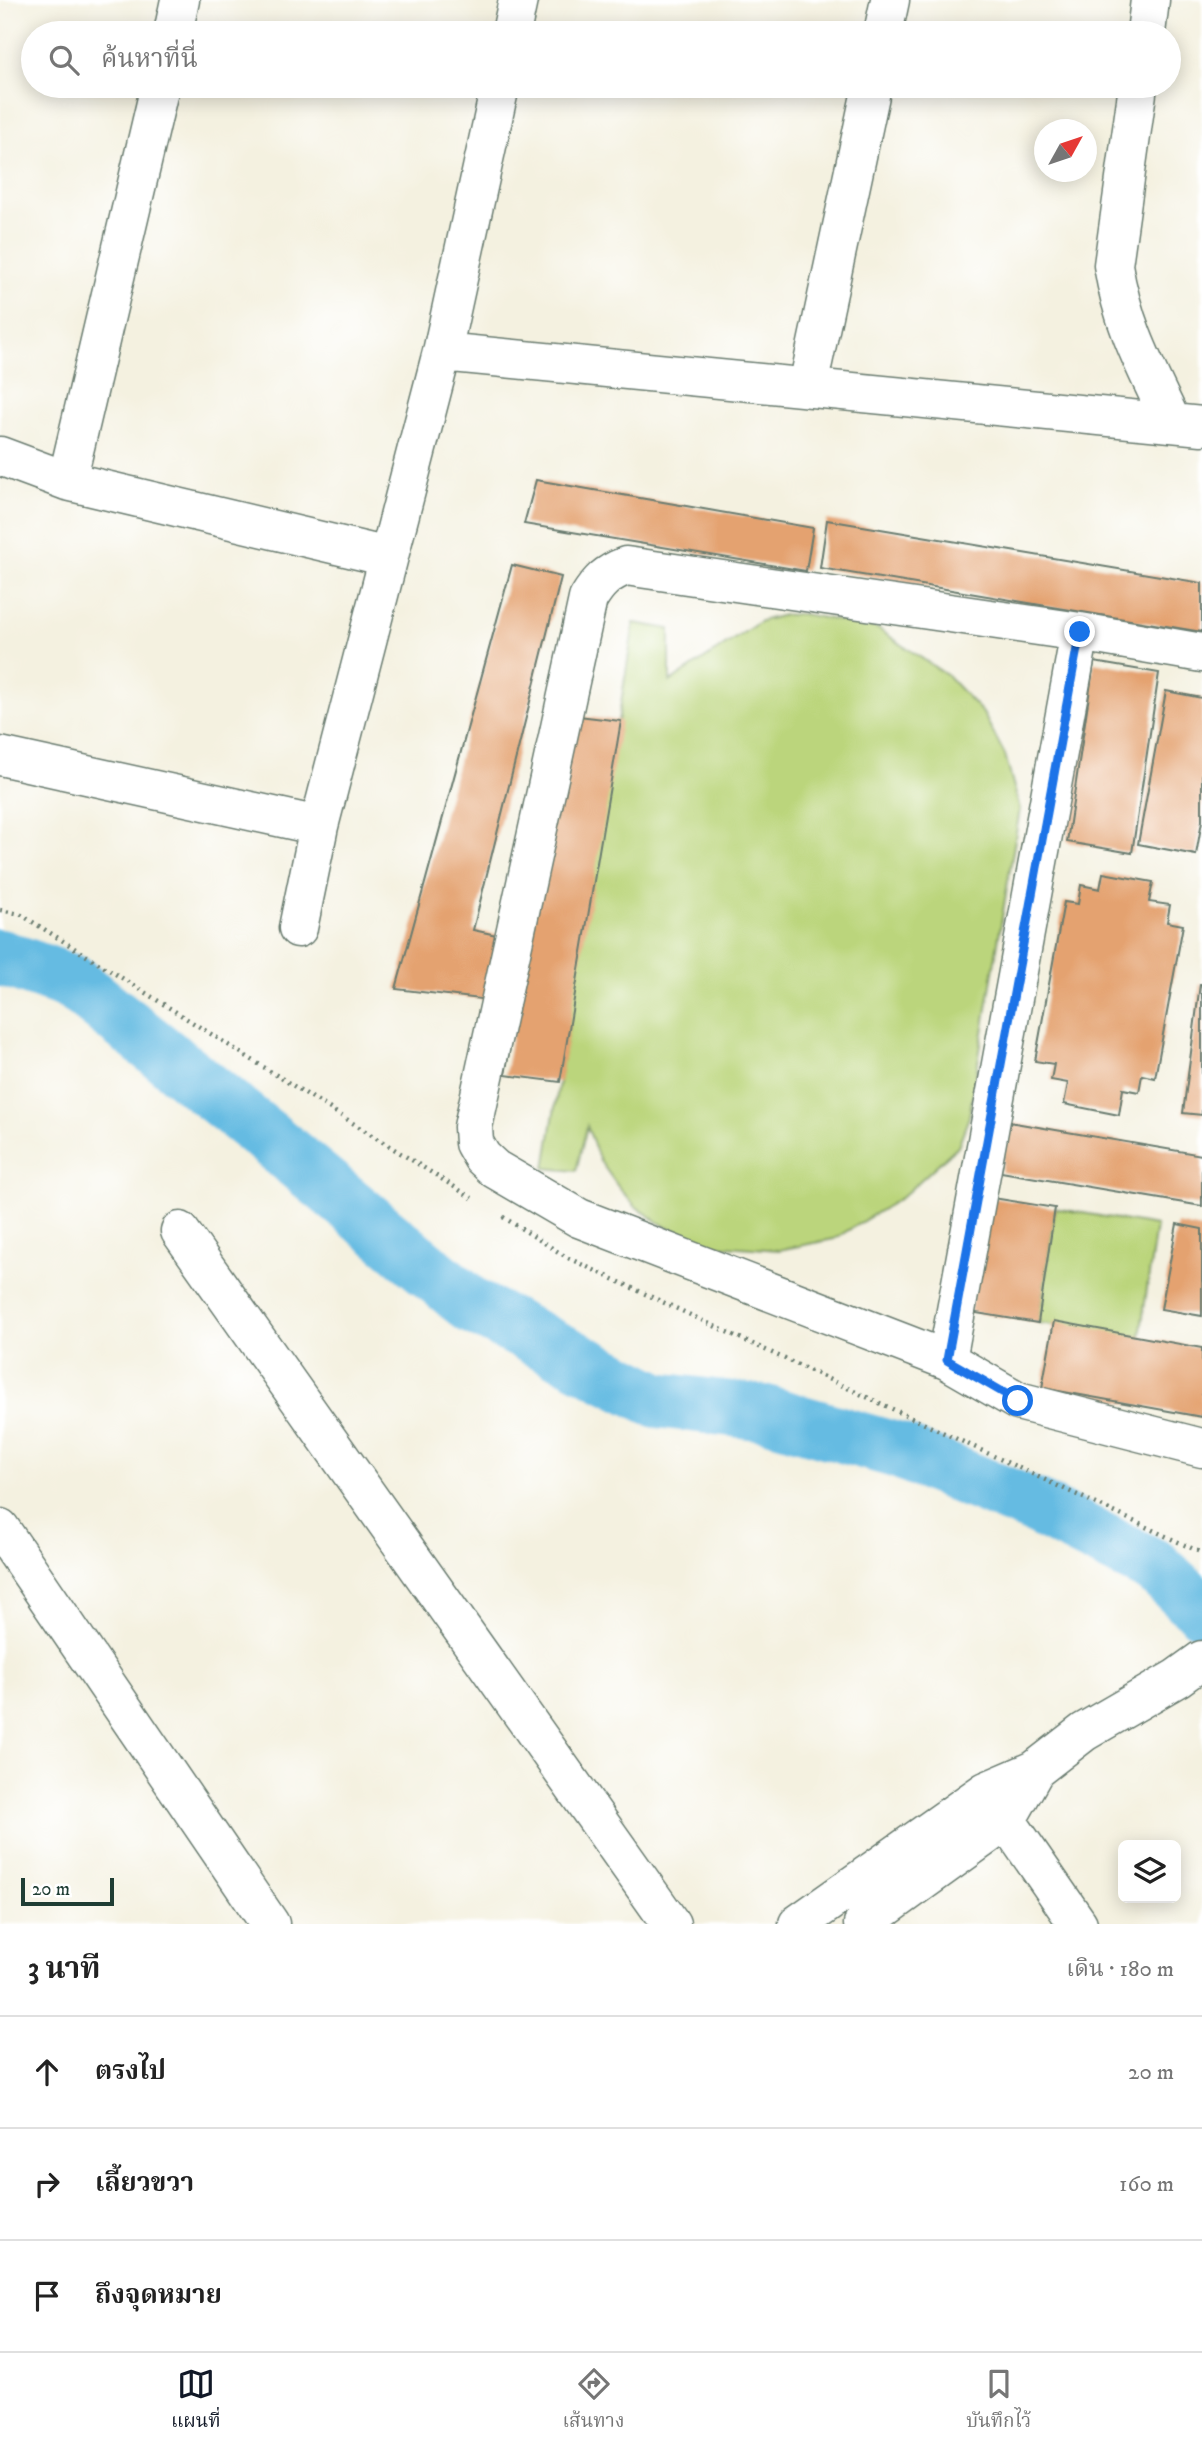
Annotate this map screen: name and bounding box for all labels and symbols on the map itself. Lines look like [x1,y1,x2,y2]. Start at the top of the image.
north arrow [1034,119,1097,182]
route end [1064,616,1095,647]
route start [1002,1385,1033,1416]
scale bar [21,1875,114,1907]

